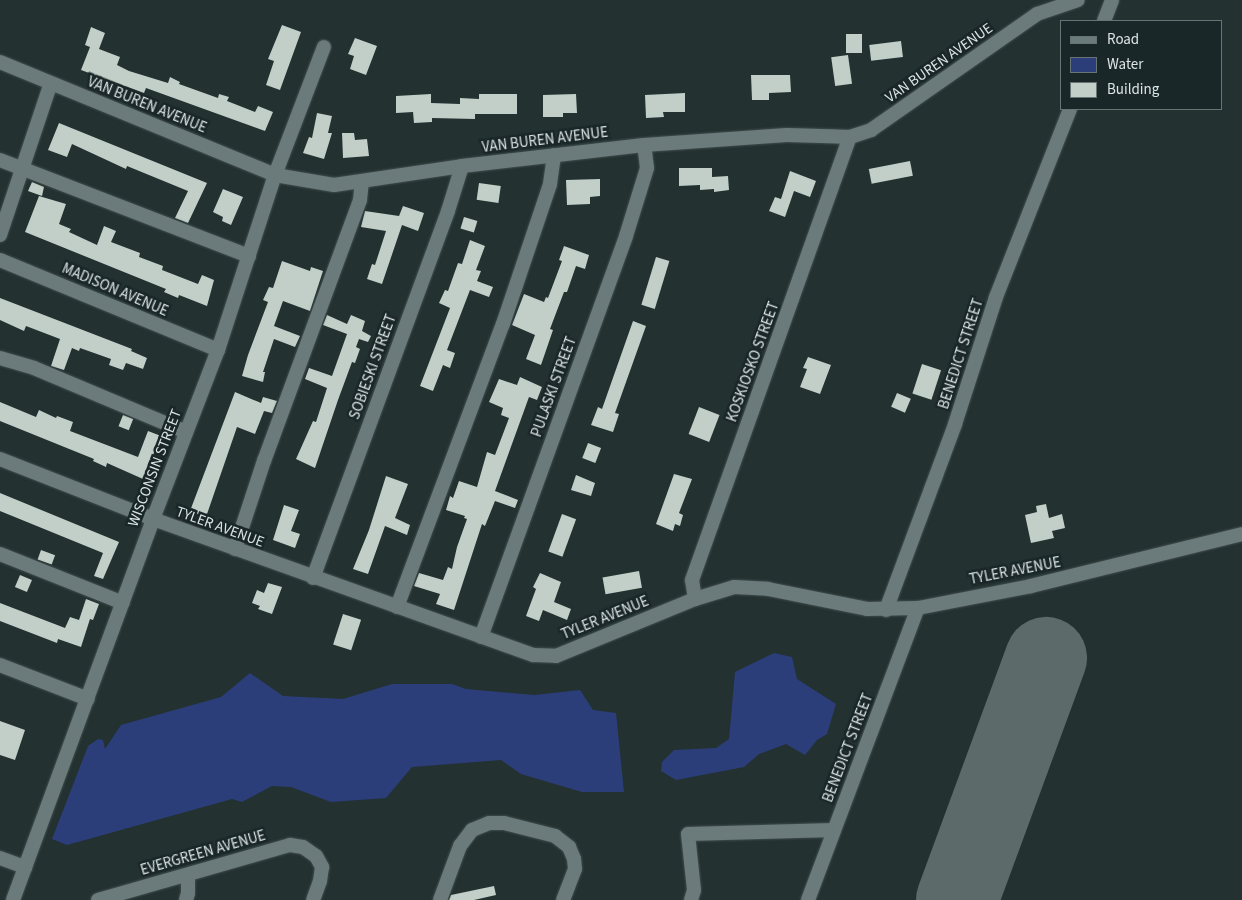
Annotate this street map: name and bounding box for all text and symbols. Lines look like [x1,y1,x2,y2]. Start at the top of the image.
street label: VAN BUREN AVENUE [882,19,996,107]
legend [1060,20,1222,110]
text: Road [1107,29,1139,50]
text: Water [1107,54,1143,75]
street label: VAN BUREN AVENUE [85,73,209,137]
text: Building [1107,79,1159,100]
street label: VAN BUREN AVENUE [481,123,609,157]
street label: MADISON AVENUE [59,259,171,321]
street label: BENEDICT STREET [935,297,987,411]
street label: KOSKIOSKO STREET [723,300,783,424]
street label: SOBIESKI STREET [346,312,400,422]
street label: PULASKI STREET [528,334,580,440]
street label: WISCONSIN STREET [124,407,186,529]
street label: TYLER AVENUE [173,503,267,551]
street label: TYLER AVENUE [968,553,1062,589]
street label: TYLER AVENUE [559,592,651,644]
street label: BENEDICT STREET [819,691,877,805]
street label: EVERGREEN AVENUE [138,827,268,879]

